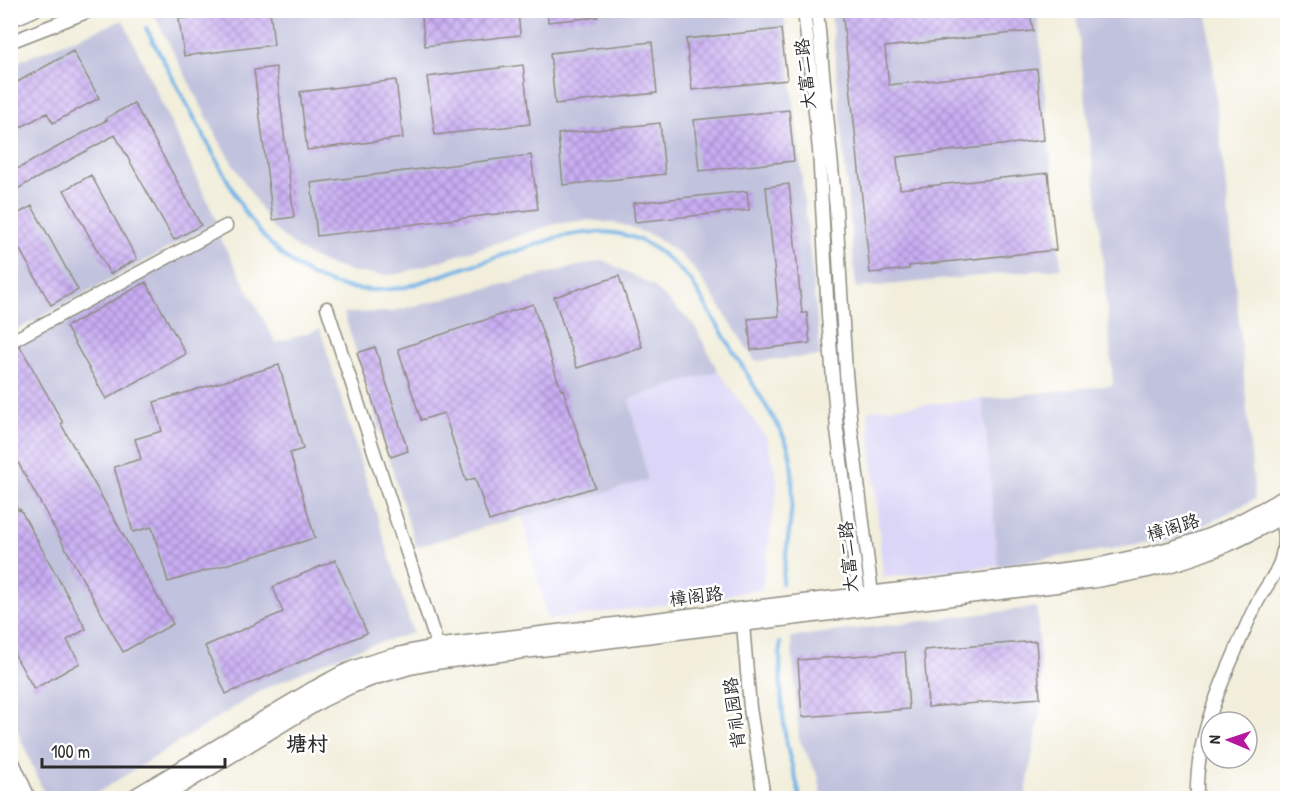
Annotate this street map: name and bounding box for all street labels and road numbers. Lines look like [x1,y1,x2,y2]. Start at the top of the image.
street label: 大富二路 [789,37,821,111]
street label: 樟阁路 [1144,507,1202,547]
street label: 大富二路 [832,520,864,594]
street label: 樟阁路 [668,580,724,612]
street label: 背礼园路 [717,676,751,750]

